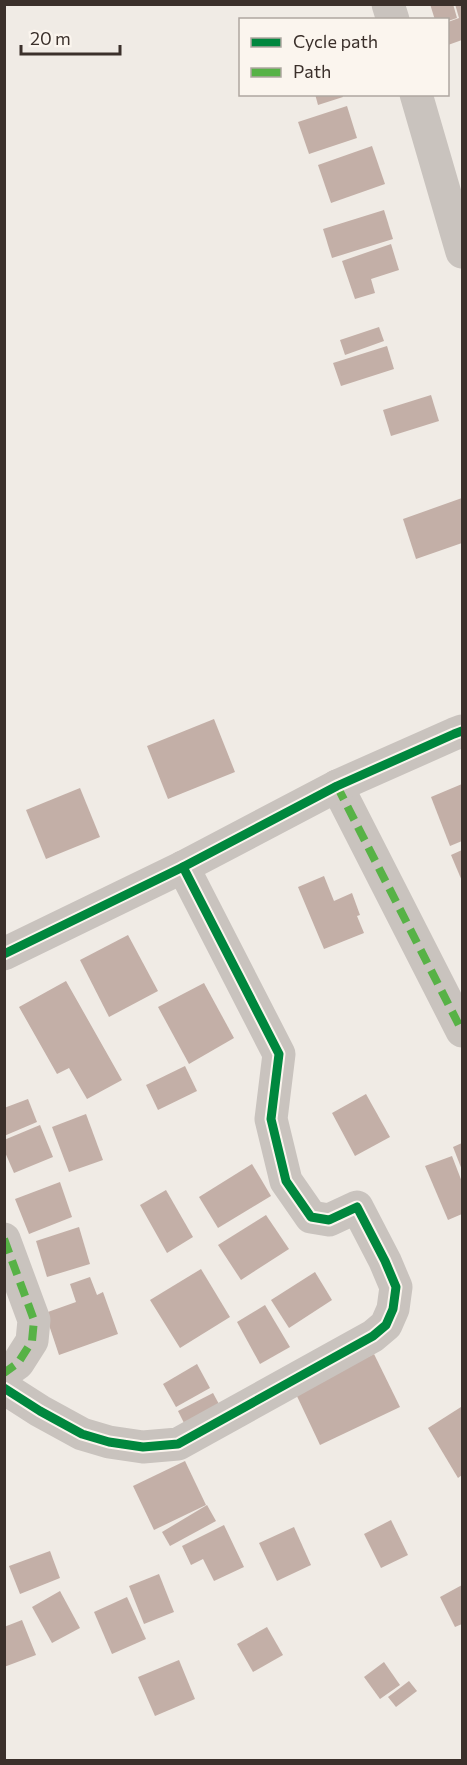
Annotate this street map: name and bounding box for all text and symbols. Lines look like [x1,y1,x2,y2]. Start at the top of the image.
scale bar [21,18,120,56]
legend [239,18,449,96]
text: 20 m [30,27,71,49]
text: Cycle path [293,30,378,52]
text: Path [293,60,331,82]

